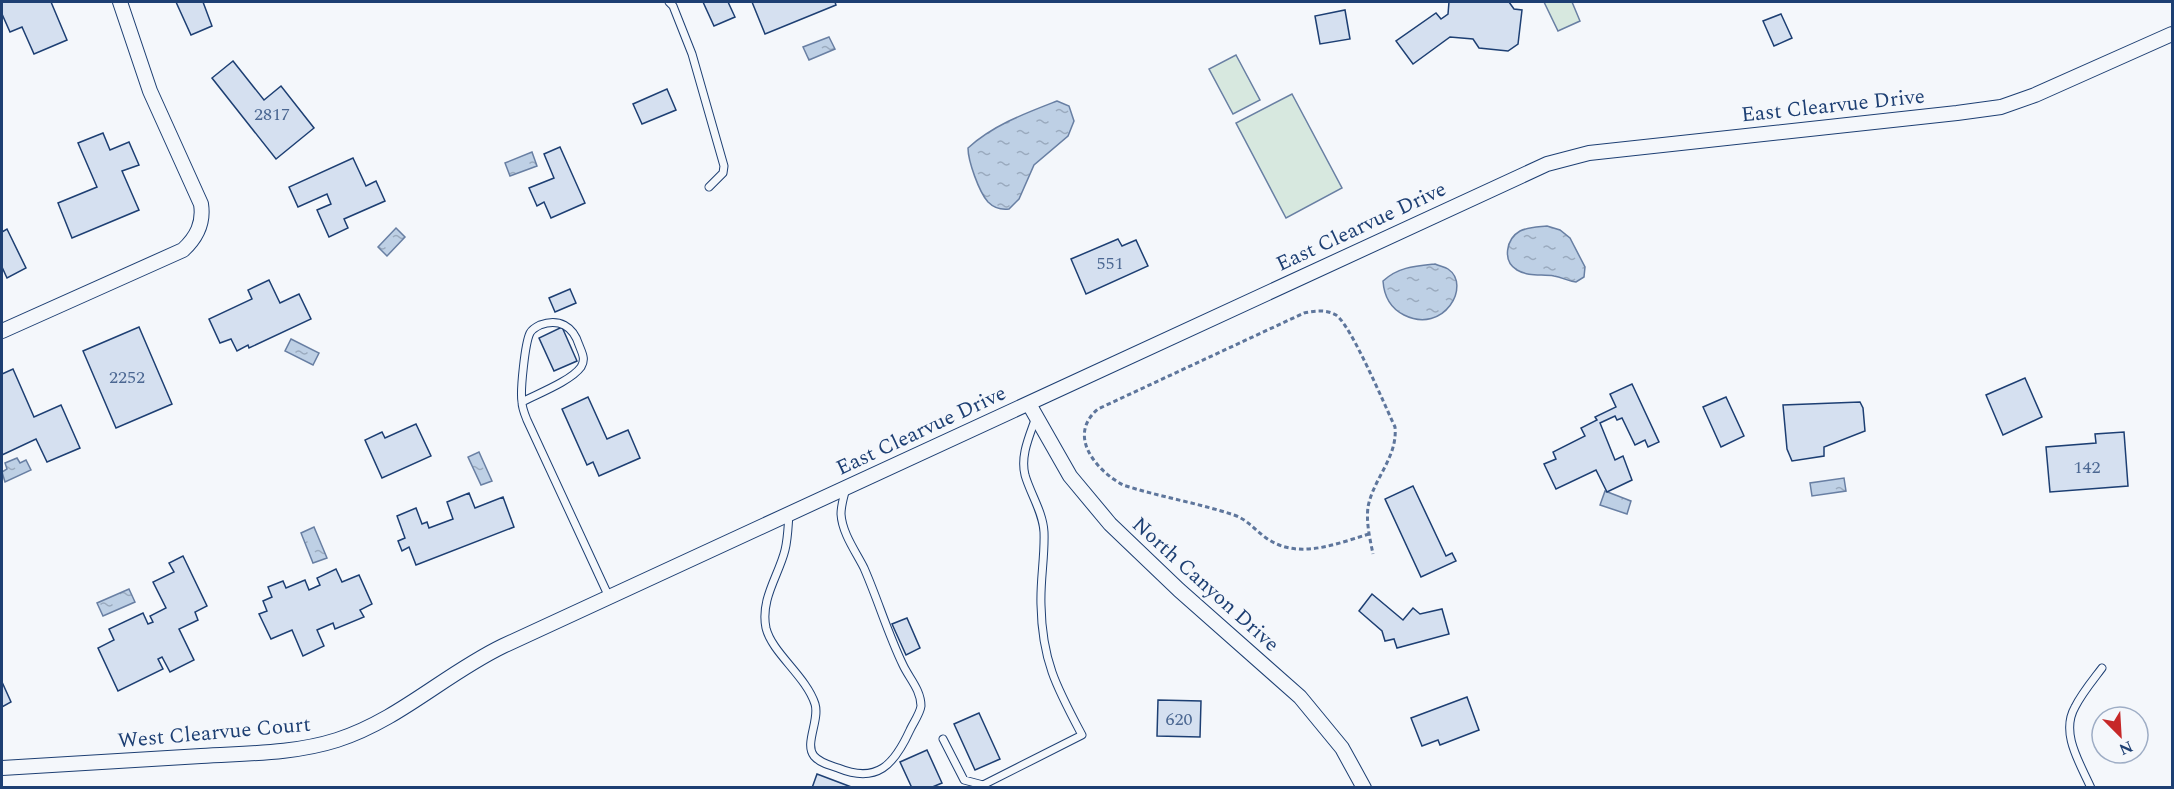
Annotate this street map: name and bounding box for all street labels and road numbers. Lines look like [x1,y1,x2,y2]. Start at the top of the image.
street label: East Clearvue Drive [1740,80,1927,132]
street label: East Clearvue Drive [1271,173,1452,280]
street label: East Clearvue Drive [831,377,1012,484]
street label: North Canyon Drive [1124,510,1286,660]
street label: West Clearvue Court [116,709,312,757]

